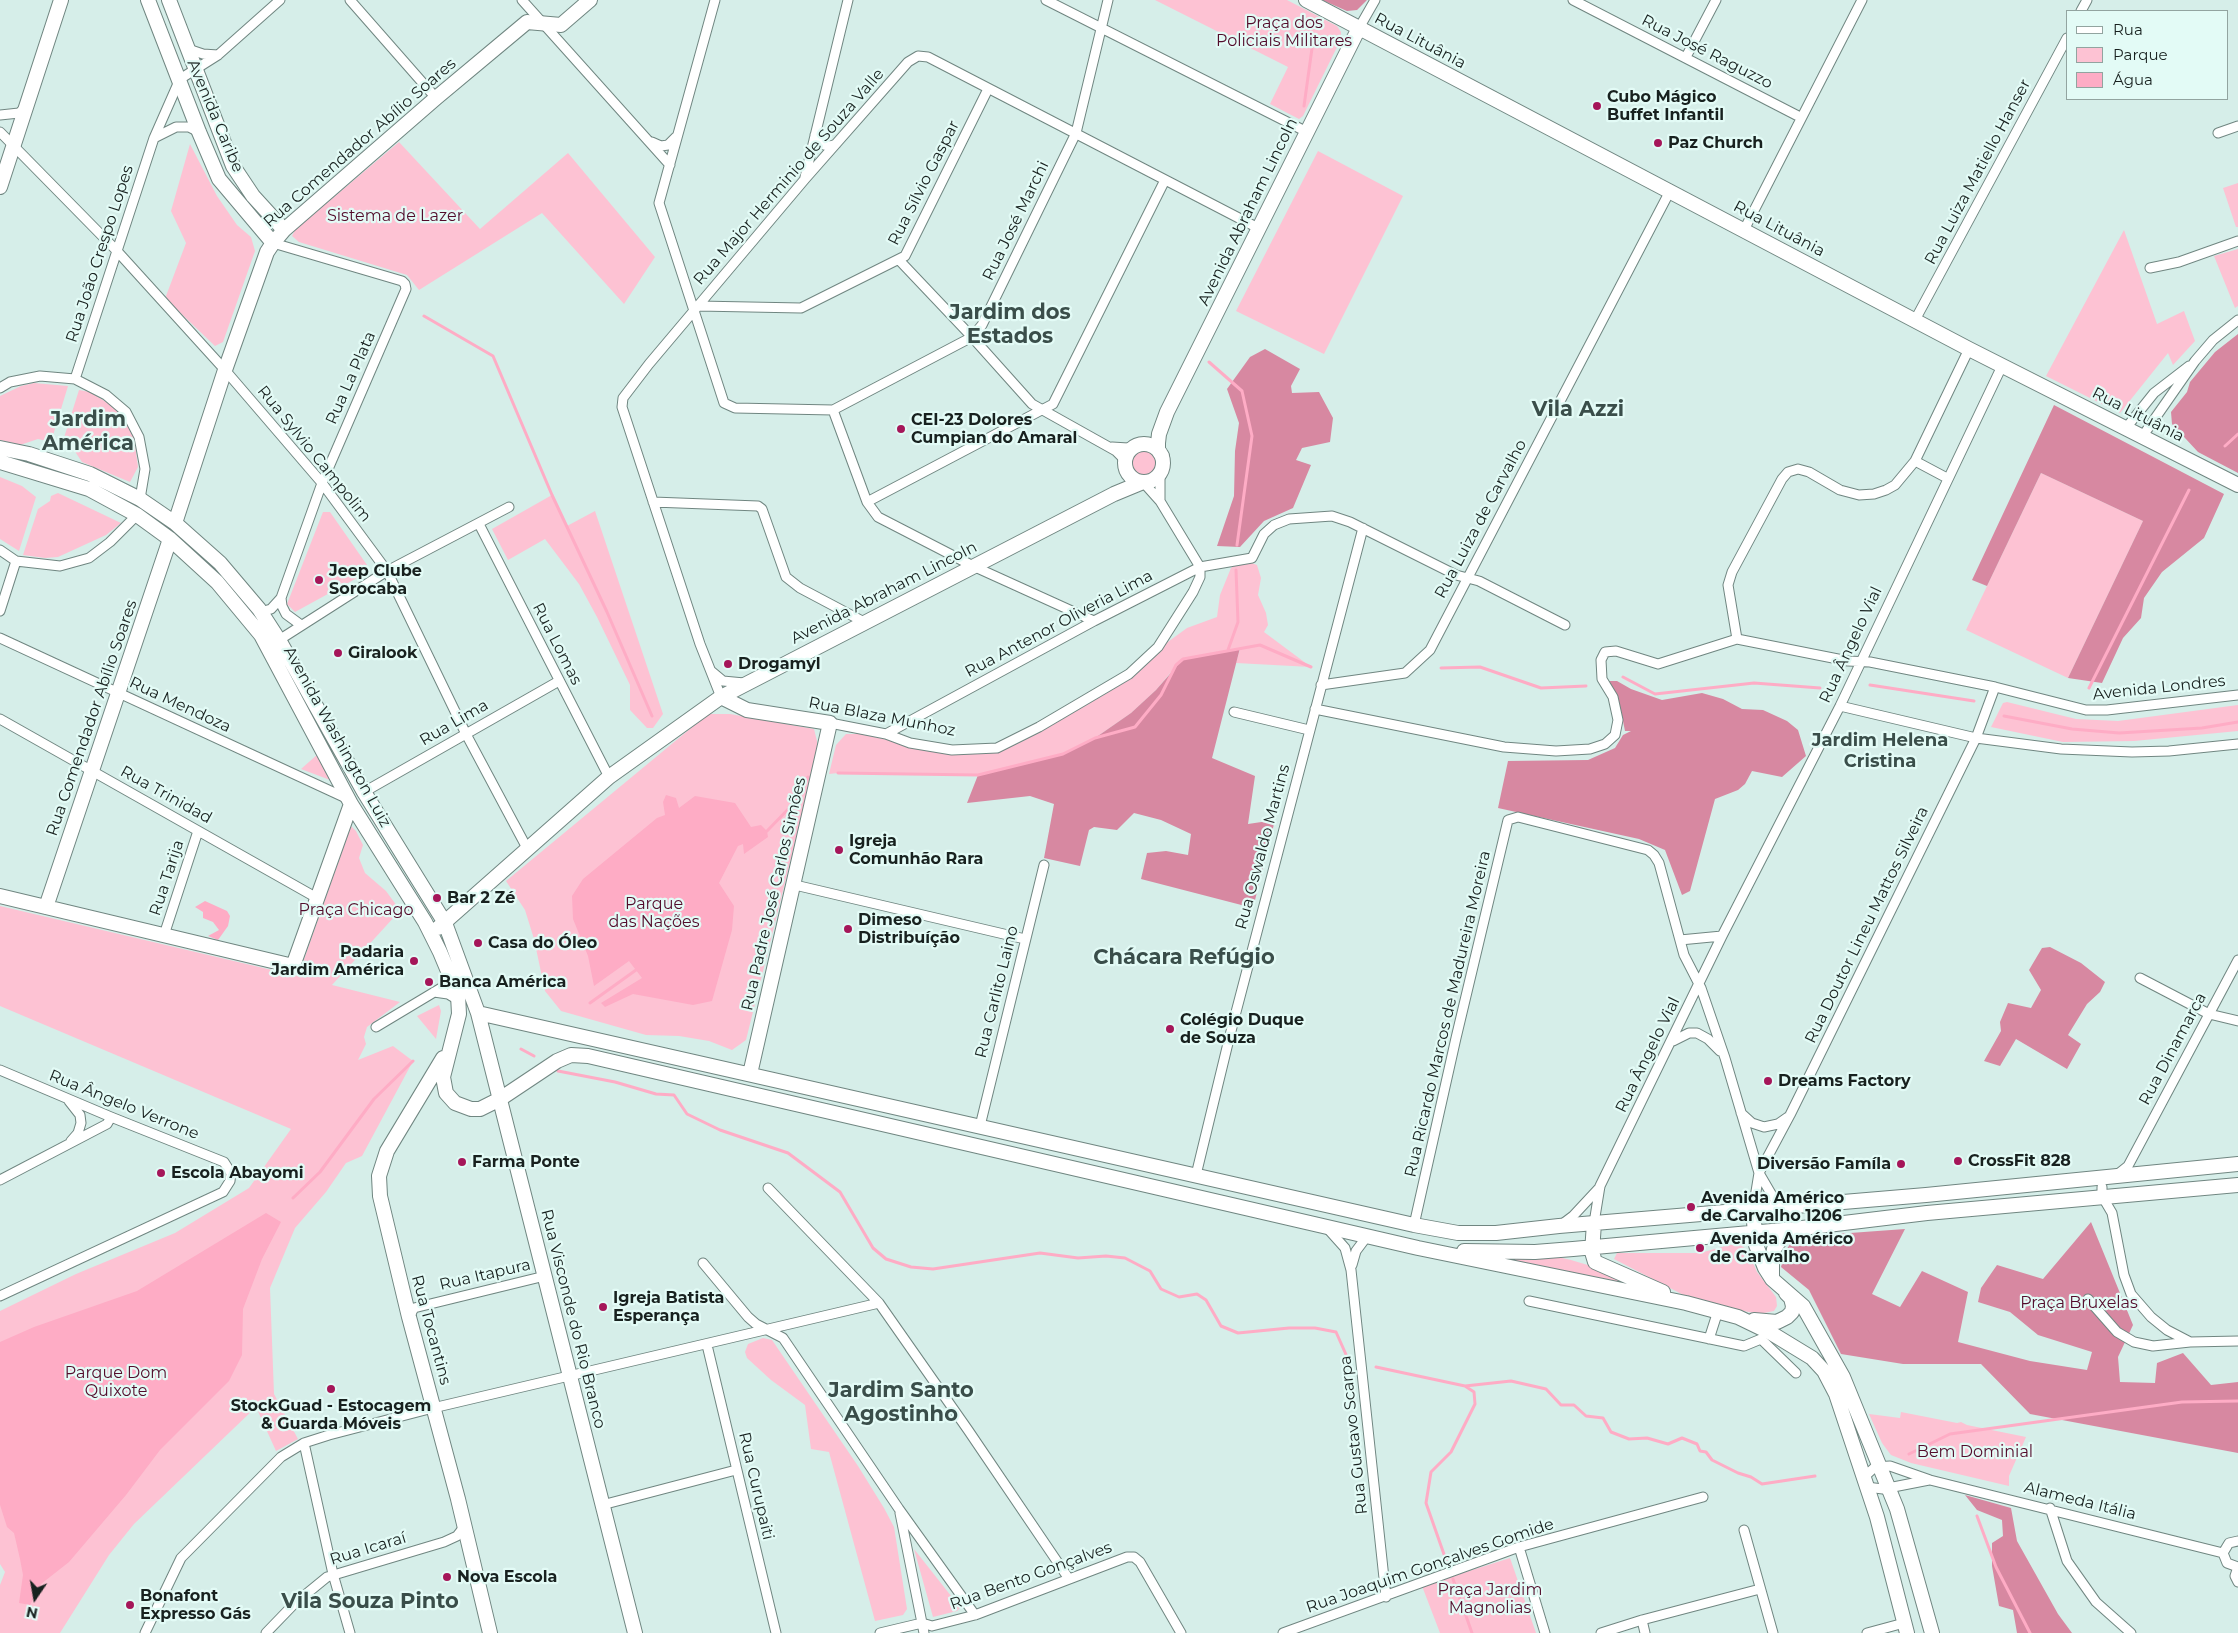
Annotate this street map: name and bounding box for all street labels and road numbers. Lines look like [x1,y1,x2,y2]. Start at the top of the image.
street label: Rua Lituânia [1371,9,1469,73]
street label: Rua José Raguzzo [1638,11,1776,93]
street label: Rua Comendador Abílio Soares [260,54,460,232]
street label: Avenida Caribe [183,57,247,175]
street label: Rua Major Herminio de Souza Valle [690,65,888,289]
street label: Rua Luiza Matiello Hanser [1921,76,2035,268]
street label: Avenida Abraham Lincoln [1194,115,1302,309]
street label: Rua Sílvio Gaspar [884,117,964,249]
street label: Rua José Marchi [979,158,1053,284]
street label: Rua João Crespo Lopes [62,163,138,345]
street label: Rua Lituânia [1730,197,1828,261]
street label: Rua La Plata [322,328,380,428]
street label: Rua Sylvio Campolim [253,382,375,526]
street label: Rua Lituânia [2089,384,2187,446]
street label: Rua Luiza de Carvalho [1431,436,1531,602]
street label: Avenida Abraham Lincoln [788,538,980,648]
street label: Rua Antenor Oliveria Lima [962,566,1156,682]
street label: Rua Ângelo Vial [1816,584,1886,706]
street label: Rua Comendador Abílio Soares [42,597,142,839]
street label: Rua Lomas [528,600,586,688]
street label: Avenida Washington Luiz [279,643,395,831]
street label: Avenida Londres [2092,671,2226,705]
street label: Rua Mendoza [126,673,234,737]
street label: Rua Blaza Munhoz [807,693,957,741]
street label: Rua Lima [416,696,492,750]
street label: Rua Trinidad [117,762,215,828]
street label: Rua Oswaldo Martins [1232,762,1294,932]
street label: Rua Padre José Carlos Simões [738,775,810,1013]
street label: Rua Doutor Lineu Mattos Silveira [1801,803,1933,1047]
street label: Rua Tarija [146,838,188,918]
street label: Rua Ricardo Marcos de Madureira Moreira [1401,849,1495,1179]
street label: Rua Carlito Laino [971,924,1023,1060]
street label: Rua Dinamarca [2135,989,2211,1109]
street label: Rua Ângelo Vial [1612,994,1684,1116]
street label: Rua Ângelo Verrone [46,1066,202,1144]
street label: Rua Visconde do Rio Branco [536,1207,610,1431]
street label: Rua Itapura [437,1255,533,1295]
street label: Rua Tocantins [407,1273,455,1387]
street label: Rua Gustavo Scarpa [1336,1355,1372,1515]
street label: Rua Curupaiti [734,1430,778,1542]
street label: Alameda Itália [2022,1478,2138,1524]
street label: Rua Joaquim Gonçalves Gomide [1304,1514,1556,1618]
street label: Rua Icaraí [328,1528,408,1570]
street label: Rua Bento Gonçalves [947,1538,1115,1614]

